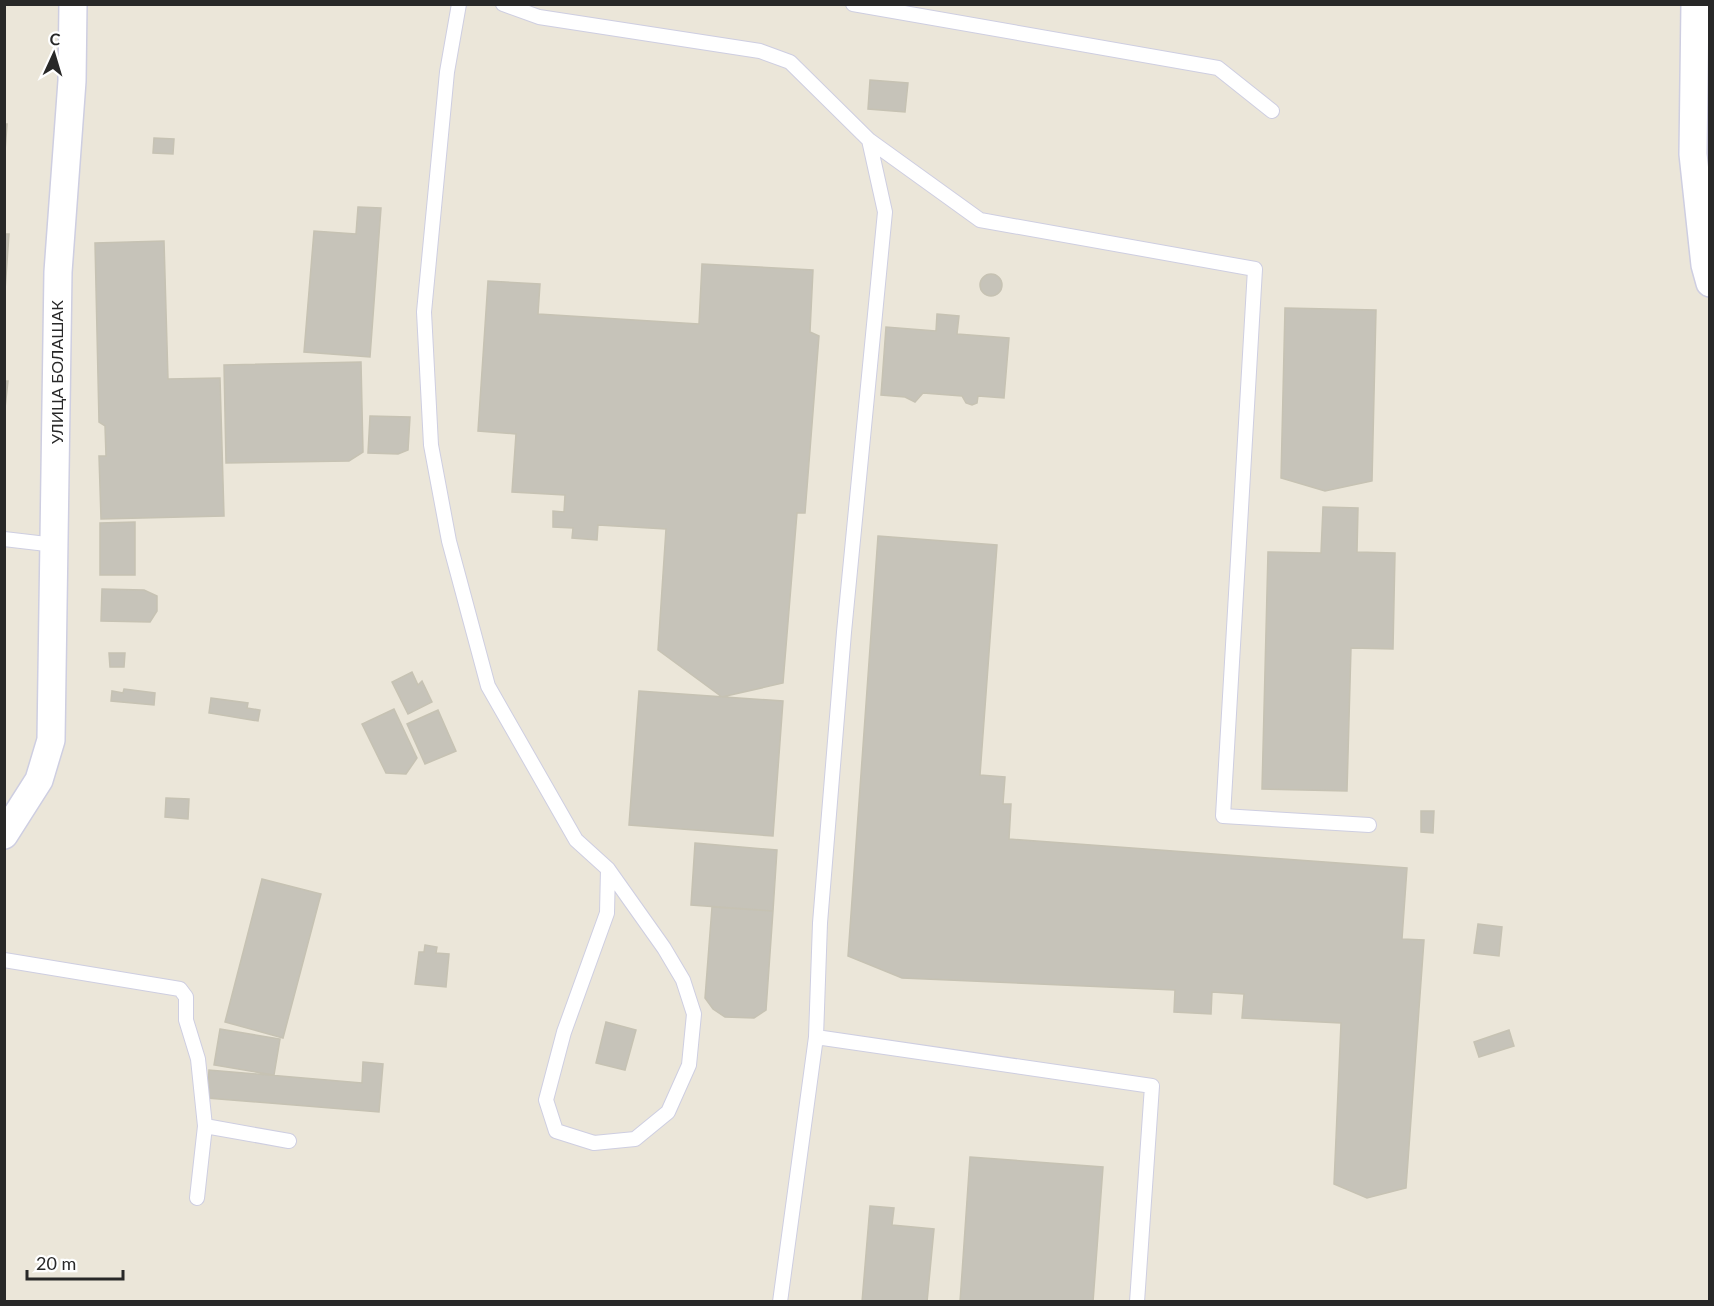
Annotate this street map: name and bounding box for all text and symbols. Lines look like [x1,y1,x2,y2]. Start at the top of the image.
north arrow [24,24,84,84]
text: С [49,29,61,48]
street label: УЛИЦА БОЛАШАК [47,300,66,444]
scale bar [27,1243,123,1281]
text: 20 m [36,1252,76,1274]

